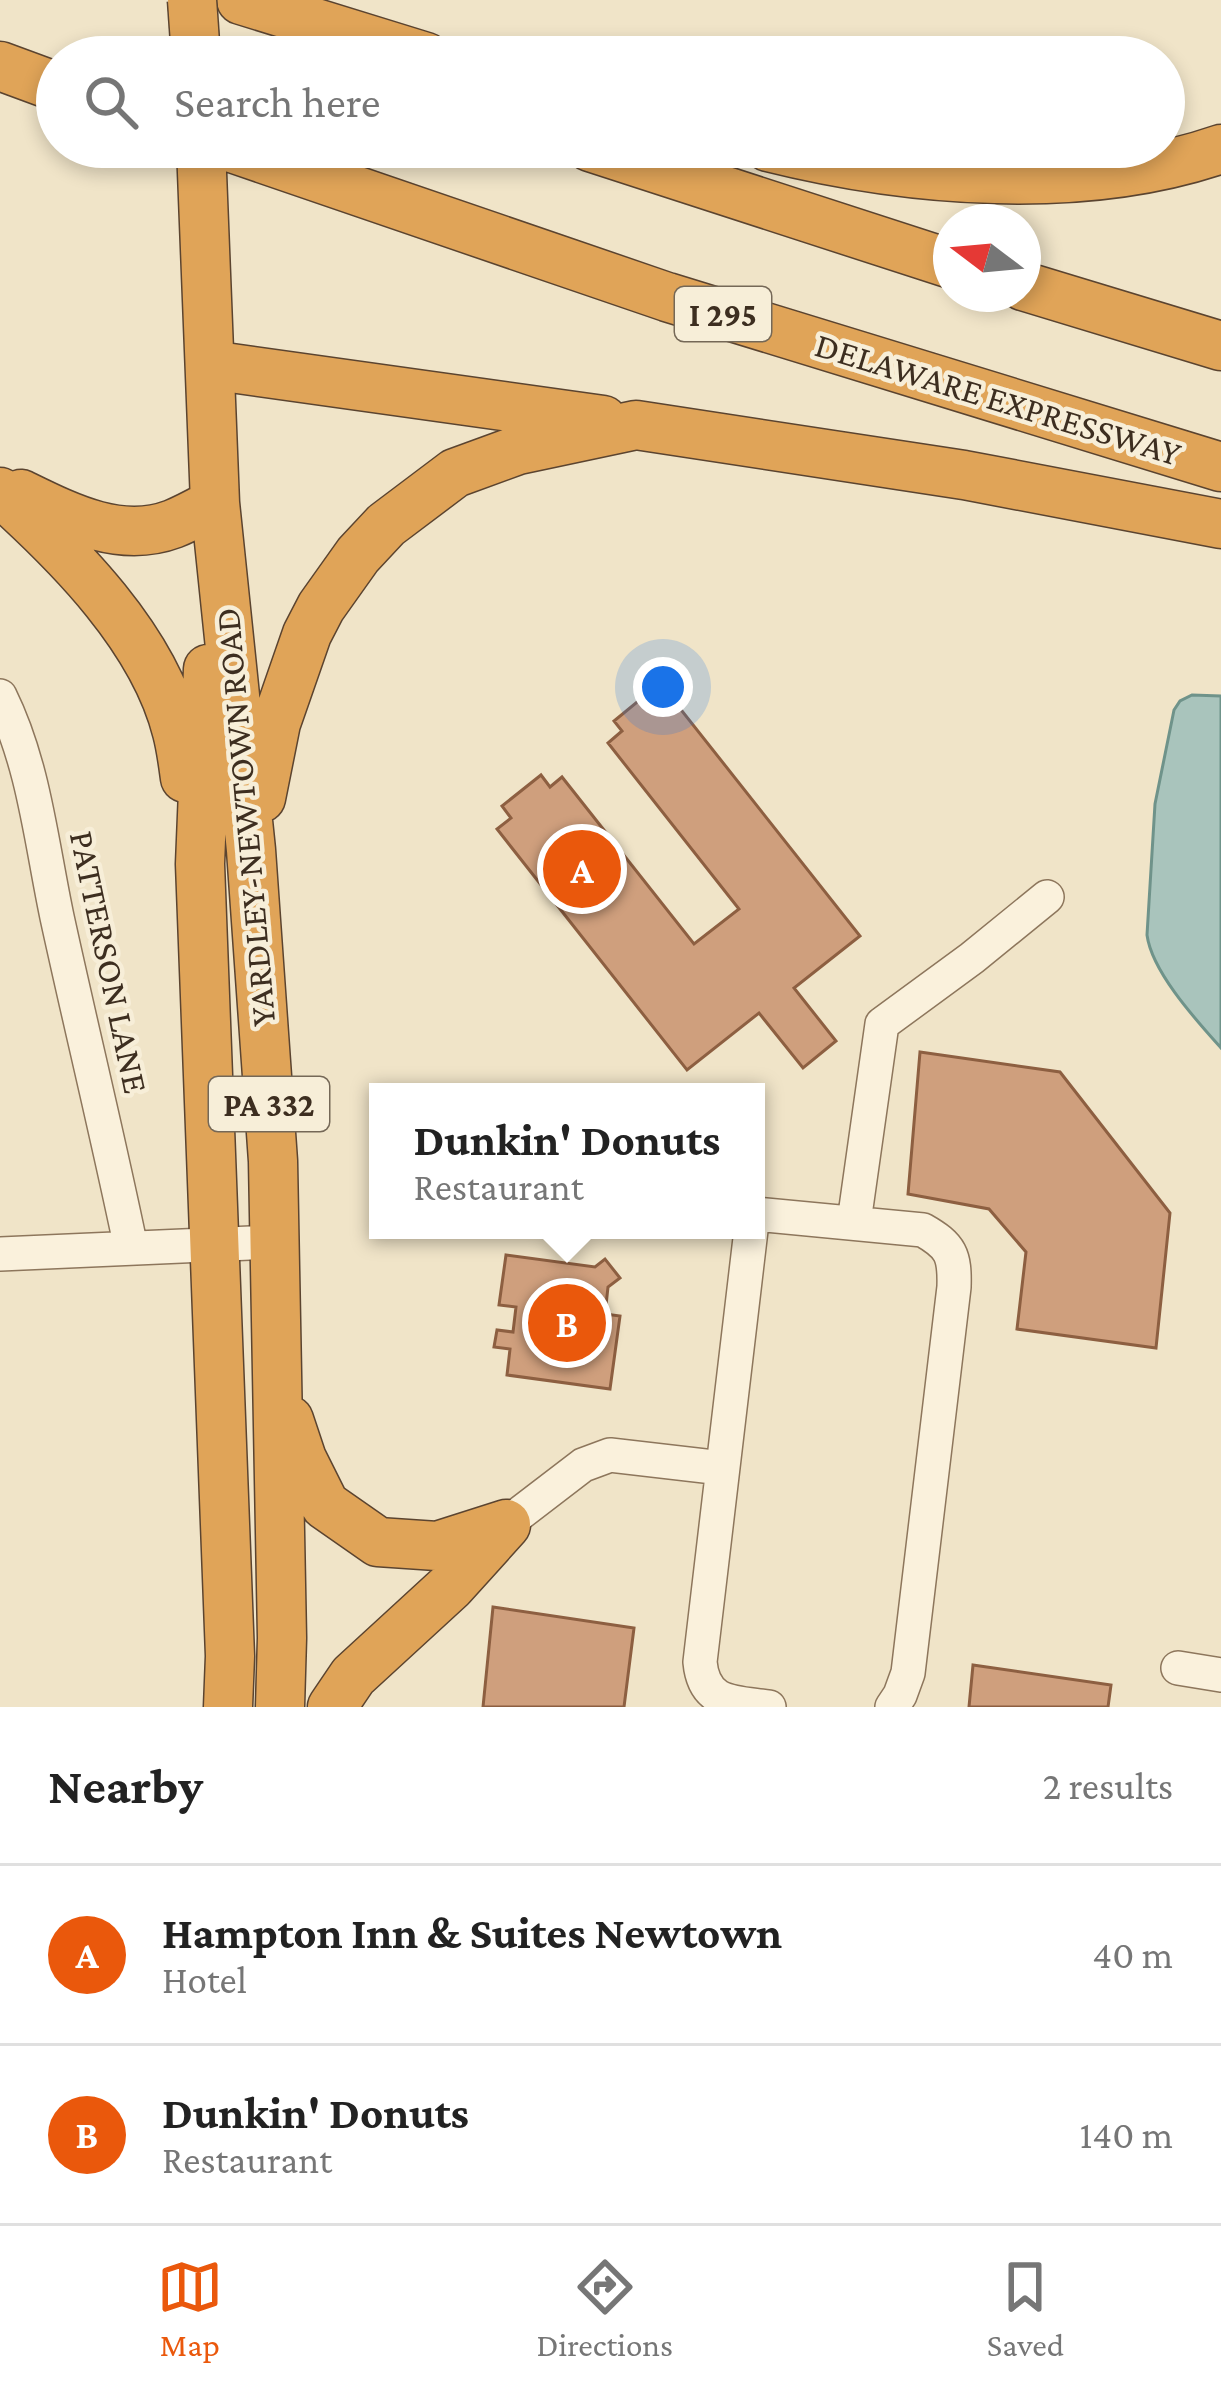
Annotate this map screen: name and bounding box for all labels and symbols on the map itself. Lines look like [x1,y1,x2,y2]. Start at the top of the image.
north arrow [933,204,1041,312]
road number: I 295 [675,287,771,341]
street label: DELAWARE EXPRESSWAY [810,324,1186,474]
street label: YARDLEY-NEWTOWN ROAD [207,606,283,1028]
your location [633,657,693,717]
pin: A [543,824,621,914]
street label: PATTERSON LANE [62,827,156,1097]
road number: PA 332 [209,1077,329,1131]
pin: B [528,1278,606,1368]

